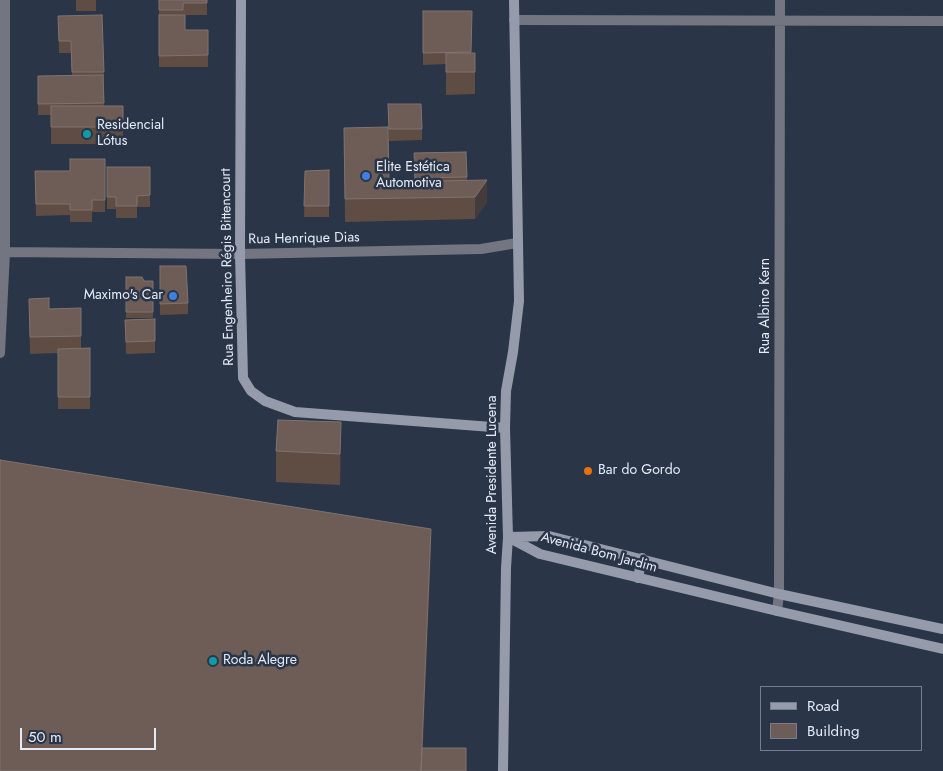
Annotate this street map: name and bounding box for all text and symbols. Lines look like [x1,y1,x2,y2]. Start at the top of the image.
place label: Residencial Lótus [97,118,164,150]
marker: Residencial Lótus [81,128,93,140]
place label: Elite Estética Automotiva [376,160,450,192]
street label: Rua Engenheiro Régis Bittencourt [218,168,238,366]
marker: Elite Estética Automotiva [360,170,372,182]
street label: Rua Henrique Dias [248,230,360,248]
street label: Rua Albino Kern [758,258,774,354]
place label: Maximo's Car [84,288,163,304]
marker: Maximo's Car [167,290,179,302]
street label: Avenida Presidente Lucena [485,396,501,554]
place label: Bar do Gordo [598,463,680,479]
marker: Bar do Gordo [582,465,594,477]
street label: Avenida Bom Jardim [539,529,659,577]
place label: Roda Alegre [223,653,297,669]
marker: Roda Alegre [207,655,219,667]
legend [760,686,923,751]
text: Road [807,695,839,717]
scale bar [22,718,159,750]
text: Building [807,720,859,742]
text: 50 m [28,726,62,748]

